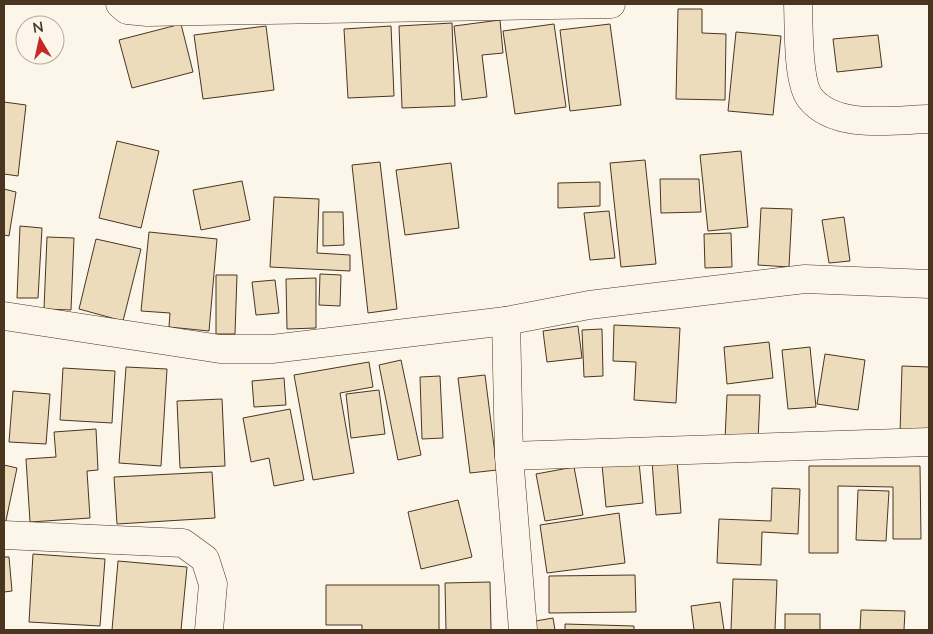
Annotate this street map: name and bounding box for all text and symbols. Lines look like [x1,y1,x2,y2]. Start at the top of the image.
north arrow [15,15,65,65]
text: N [31,17,45,36]

